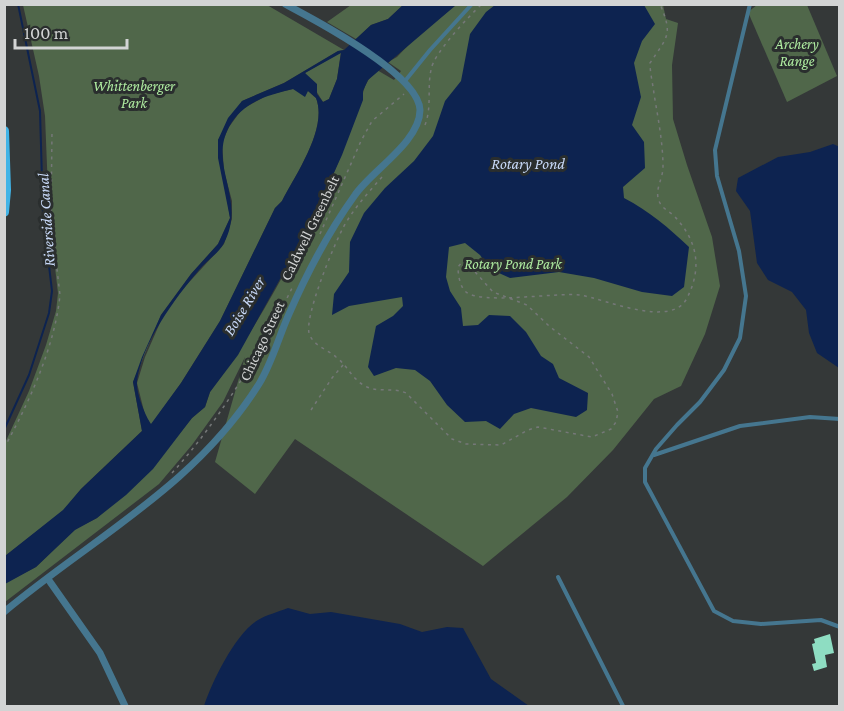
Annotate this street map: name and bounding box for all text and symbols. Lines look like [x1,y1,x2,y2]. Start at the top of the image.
scale bar [15,12,128,50]
text: 100 m [24,23,69,43]
park label: Archery Range [774,36,819,70]
park label: Whittenberger Park [93,78,176,111]
water label: Rotary Pond [491,155,565,173]
water label: Riverside Canal [34,172,58,267]
street label: Caldwell Greenbelt [278,172,343,283]
park label: Rotary Pond Park [464,256,563,273]
water label: Boise River [220,273,268,338]
street label: Chicago Street [236,297,289,384]

